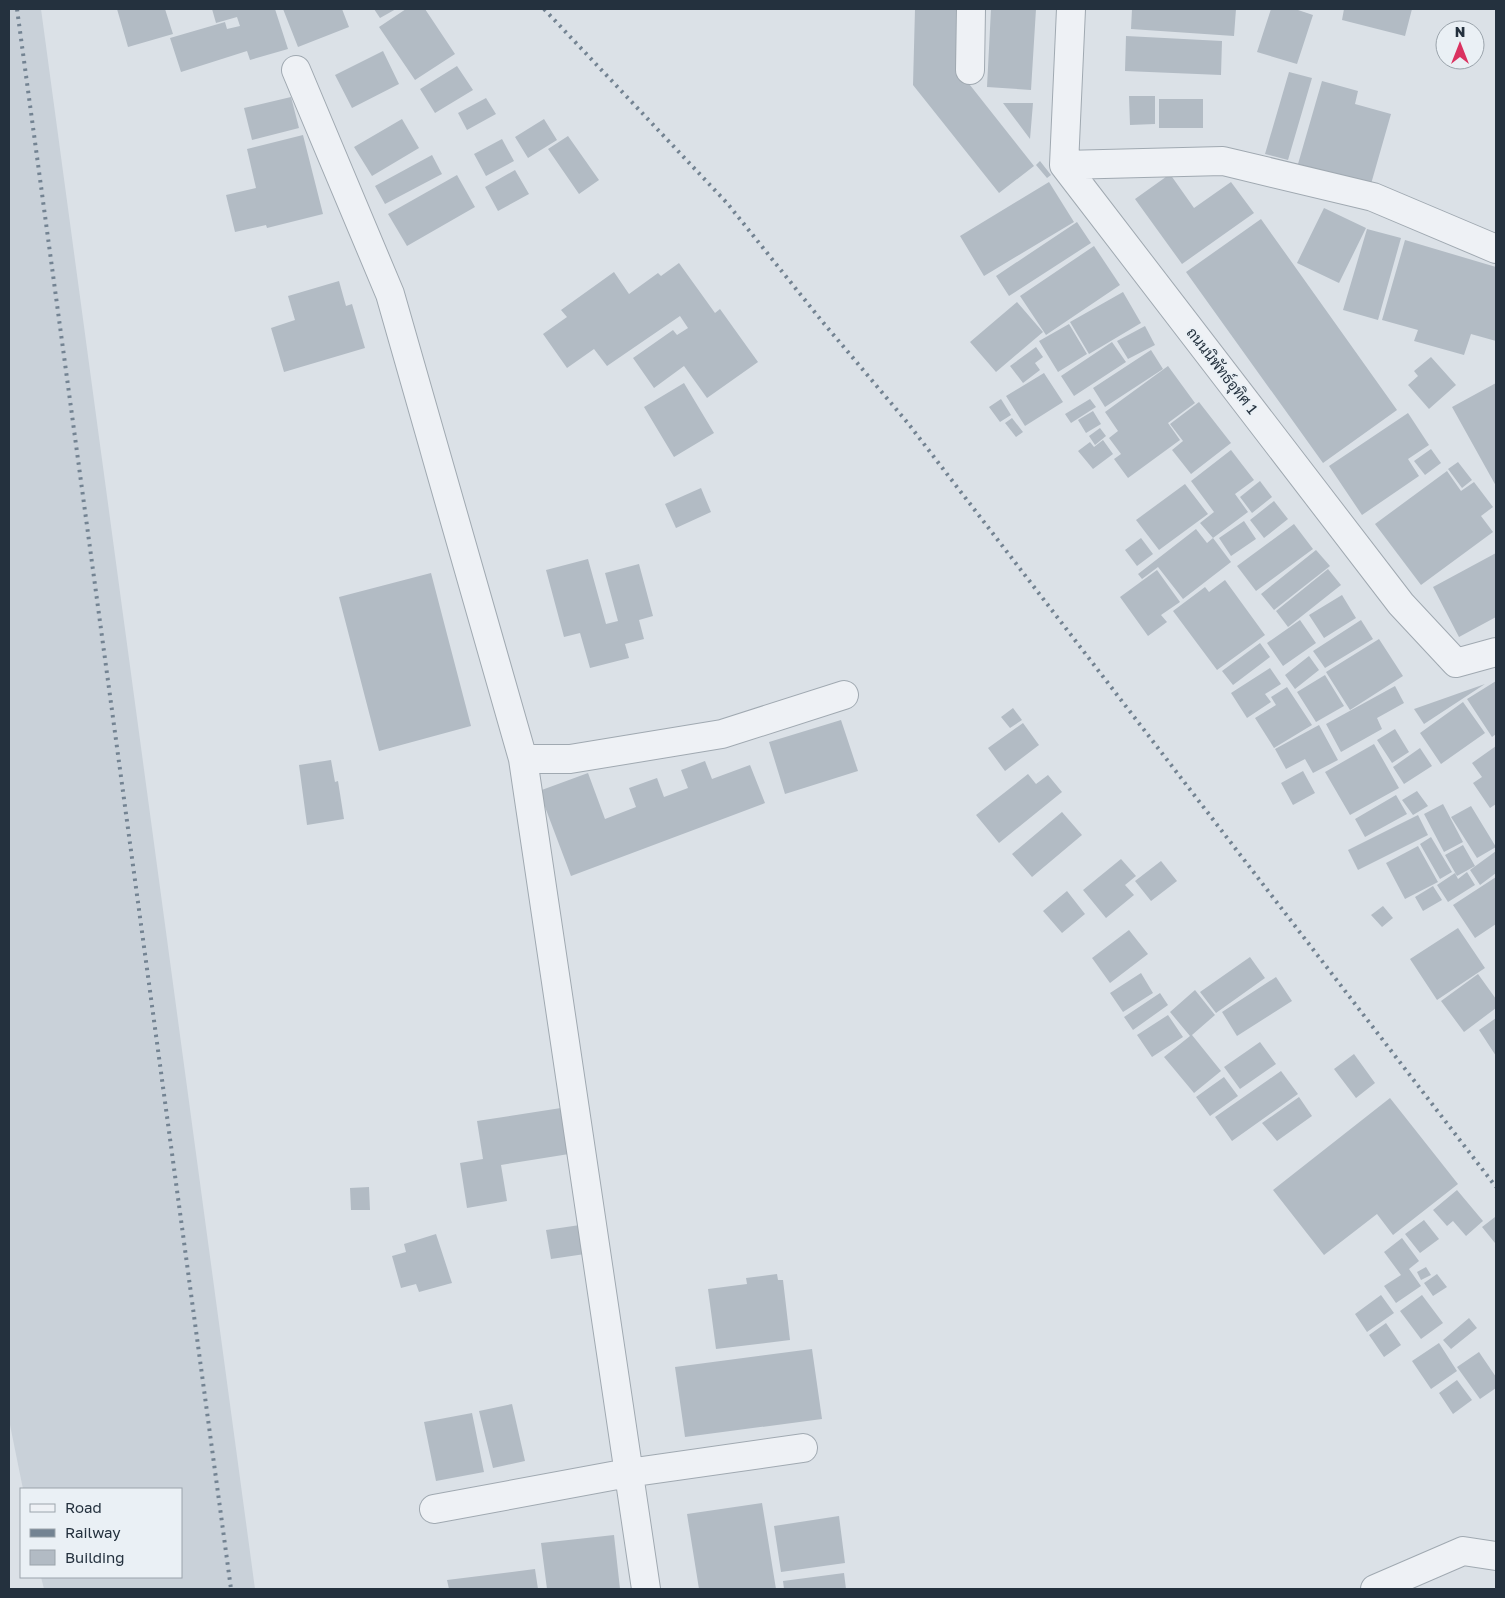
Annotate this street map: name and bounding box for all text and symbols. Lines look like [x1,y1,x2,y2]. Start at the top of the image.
north arrow [1435,20,1485,70]
text: N [1455,23,1465,40]
street label: ถนนนิพัทธ์อุทิศ 1 [1181,324,1262,419]
legend [20,1488,182,1578]
text: Road [65,1498,102,1516]
text: Railway [65,1523,121,1541]
text: Building [65,1548,125,1566]

